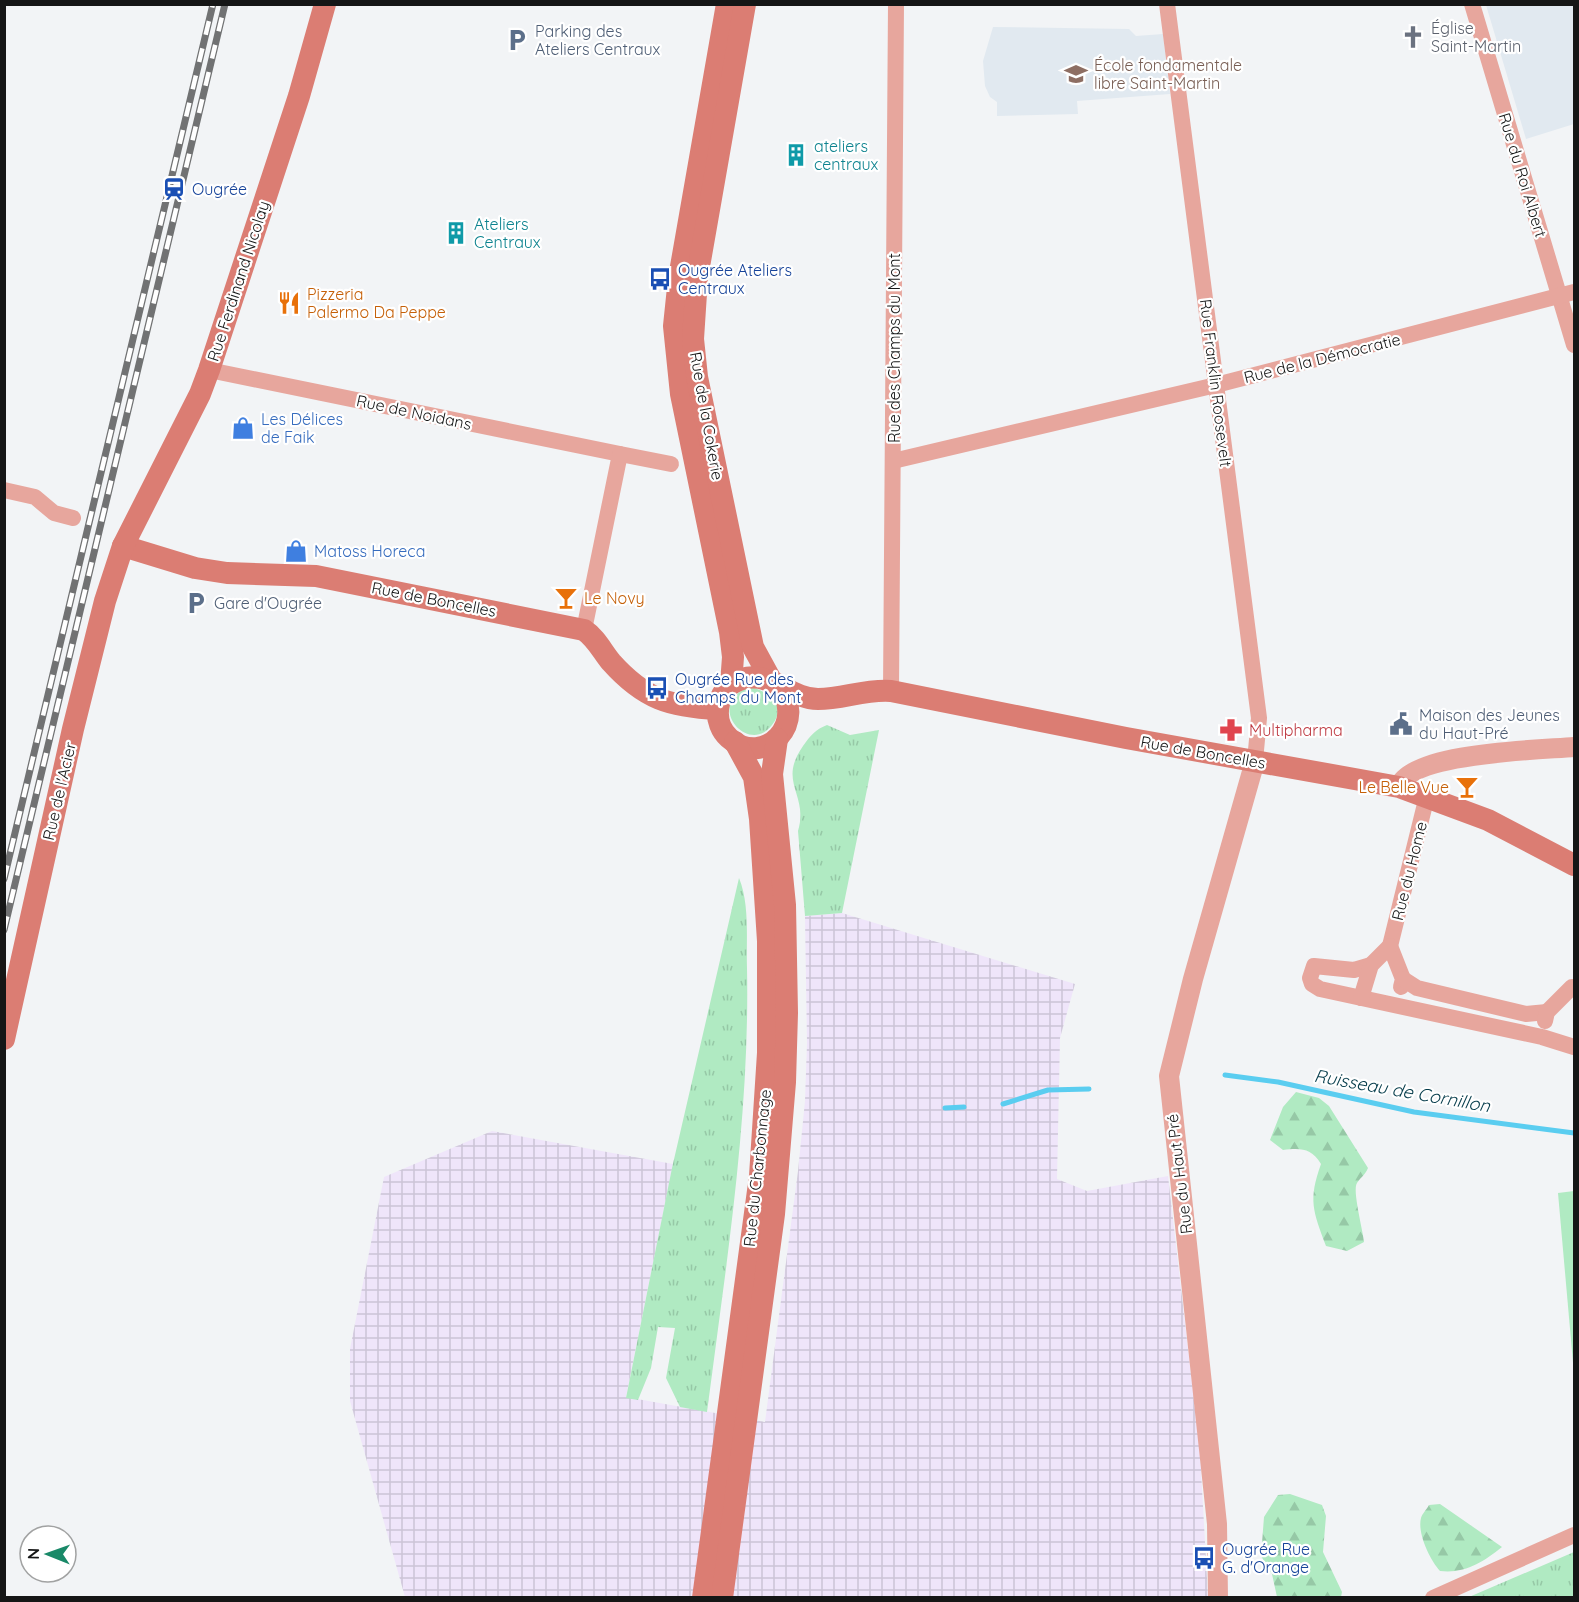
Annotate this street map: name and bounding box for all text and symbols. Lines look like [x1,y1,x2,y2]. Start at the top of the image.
place label: Église Saint-Martin [1431,18,1521,56]
place label: Parking des Ateliers Centraux [535,21,661,59]
church icon: Église Saint-Martin [1400,24,1426,50]
parking icon: Parking des Ateliers Centraux [504,27,530,53]
place label: École fondamentale libre Saint-Martin [1094,55,1242,93]
school or university icon: École fondamentale libre Saint-Martin [1063,61,1089,87]
street label: Rue du Roi Albert [1495,110,1551,240]
place label: ateliers centraux [814,136,879,174]
building icon: ateliers centraux [783,142,809,168]
station icon: Ougrée [161,176,187,202]
place label: Ougrée [192,179,247,199]
street label: Rue Ferdinand Nicolay [203,198,273,364]
place label: Ateliers Centraux [474,214,541,252]
building icon: Ateliers Centraux [443,220,469,246]
street label: Rue des Champs du Mont [884,253,904,443]
place label: Ougrée Ateliers Centraux [678,260,792,298]
bus stop icon: Ougrée Ateliers Centraux [647,266,673,292]
place label: Pizzeria Palermo Da Peppe [307,284,446,322]
restaurant icon: Pizzeria Palermo Da Peppe [276,290,302,316]
street label: Rue Franklin Roosevelt [1196,298,1236,468]
street label: Rue de la Démocratie [1242,329,1402,387]
street label: Rue de la Cokerie [686,350,728,482]
street label: Rue de Noidans [355,390,473,434]
place label: Les Délices de Faik [261,409,343,447]
shop icon: Les Délices de Faik [230,415,256,441]
shop icon: Matoss Horeca [283,538,309,564]
place label: Matoss Horeca [314,541,425,561]
street label: Rue de Boncelles [370,577,498,621]
bar icon: Le Novy [553,585,579,611]
place label: Le Novy [584,588,645,608]
parking icon: Gare d'Ougrée [183,590,209,616]
place label: Gare d'Ougrée [214,593,322,613]
place label: Ougrée Rue des Champs du Mont [675,669,801,707]
bus stop icon: Ougrée Rue des Champs du Mont [644,675,670,701]
place label: Maison des Jeunes du Haut-Pré [1419,705,1560,743]
public building icon: Maison des Jeunes du Haut-Pré [1388,711,1414,737]
pharmacy icon: Multipharma [1218,717,1244,743]
place label: Multipharma [1249,720,1343,740]
street label: Rue de Boncelles [1139,731,1267,773]
street label: Rue de l'Acier [38,740,80,842]
bar icon: Le Belle Vue [1454,774,1480,800]
place label: Le Belle Vue [1358,777,1449,797]
street label: Rue du Home [1387,819,1431,923]
water label: Ruisseau de Cornillon [1312,1064,1492,1117]
street label: Rue du Charbonnage [739,1088,775,1248]
street label: Rue du Haut Pré [1162,1113,1196,1235]
north arrow [18,1524,78,1584]
place label: Ougrée Rue G. d'Orange [1222,1539,1310,1577]
bus stop icon: Ougrée Rue G. d'Orange [1191,1545,1217,1571]
text: N [23,1548,43,1560]

